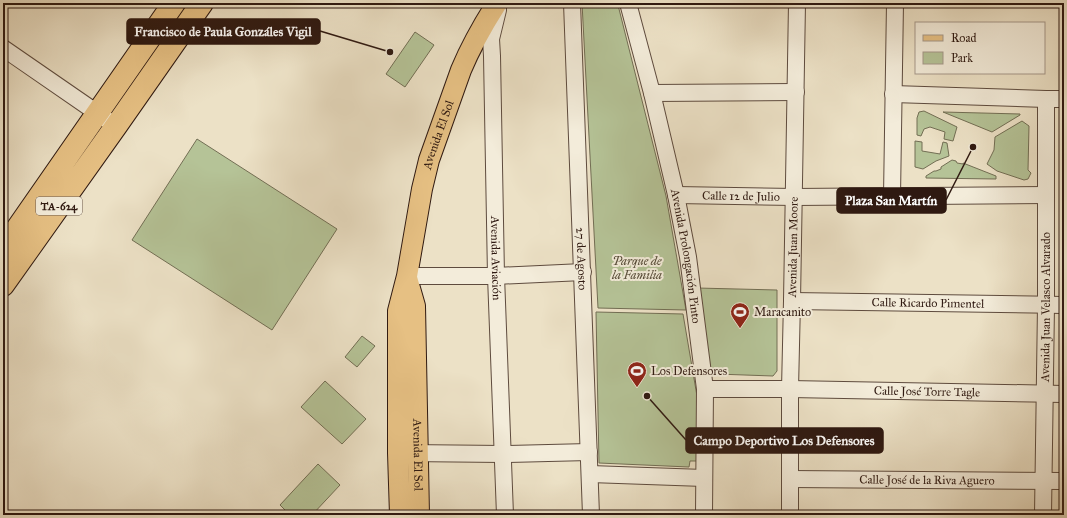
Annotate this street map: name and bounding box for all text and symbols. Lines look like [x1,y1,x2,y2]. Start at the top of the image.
callout: Francisco de Paula Gonzáles Vigil [127,19,320,44]
legend [915,22,1045,74]
text: Francisco de Paula Gonzáles Vigil [134,24,312,40]
text: Road [951,31,977,45]
text: Park [951,51,973,65]
street label: Avenida El Sol [420,98,457,172]
street label: Avenida Prolongación Pinto [668,187,704,324]
street label: Calle 12 de Julio [702,188,780,204]
callout: Plaza San Martín [837,188,946,213]
text: Plaza San Martín [845,193,937,209]
road number: TA-624 [36,197,82,215]
street label: Avenida Juan Moore [785,197,801,299]
street label: Avenida Aviación [488,215,504,301]
street label: 27 de Agosto [573,227,590,290]
street label: Avenida Juan Velasco Alvarado [1038,232,1054,383]
park label: Parque de la Familia [611,254,662,282]
street label: Calle Ricardo Pimentel [872,295,985,311]
sports icon: Maracanito [729,301,751,329]
place label: Maracanito [754,305,811,319]
sports icon: Los Defensores [626,360,648,388]
place label: Los Defensores [651,364,727,378]
street label: Calle José Torre Tagle [874,384,980,400]
street label: Avenida El Sol [410,418,426,492]
callout: Campo Deportivo Los Defensores [686,428,883,453]
text: Campo Deportivo Los Defensores [694,433,875,449]
street label: Calle José de la Riva Aguero [859,473,995,488]

